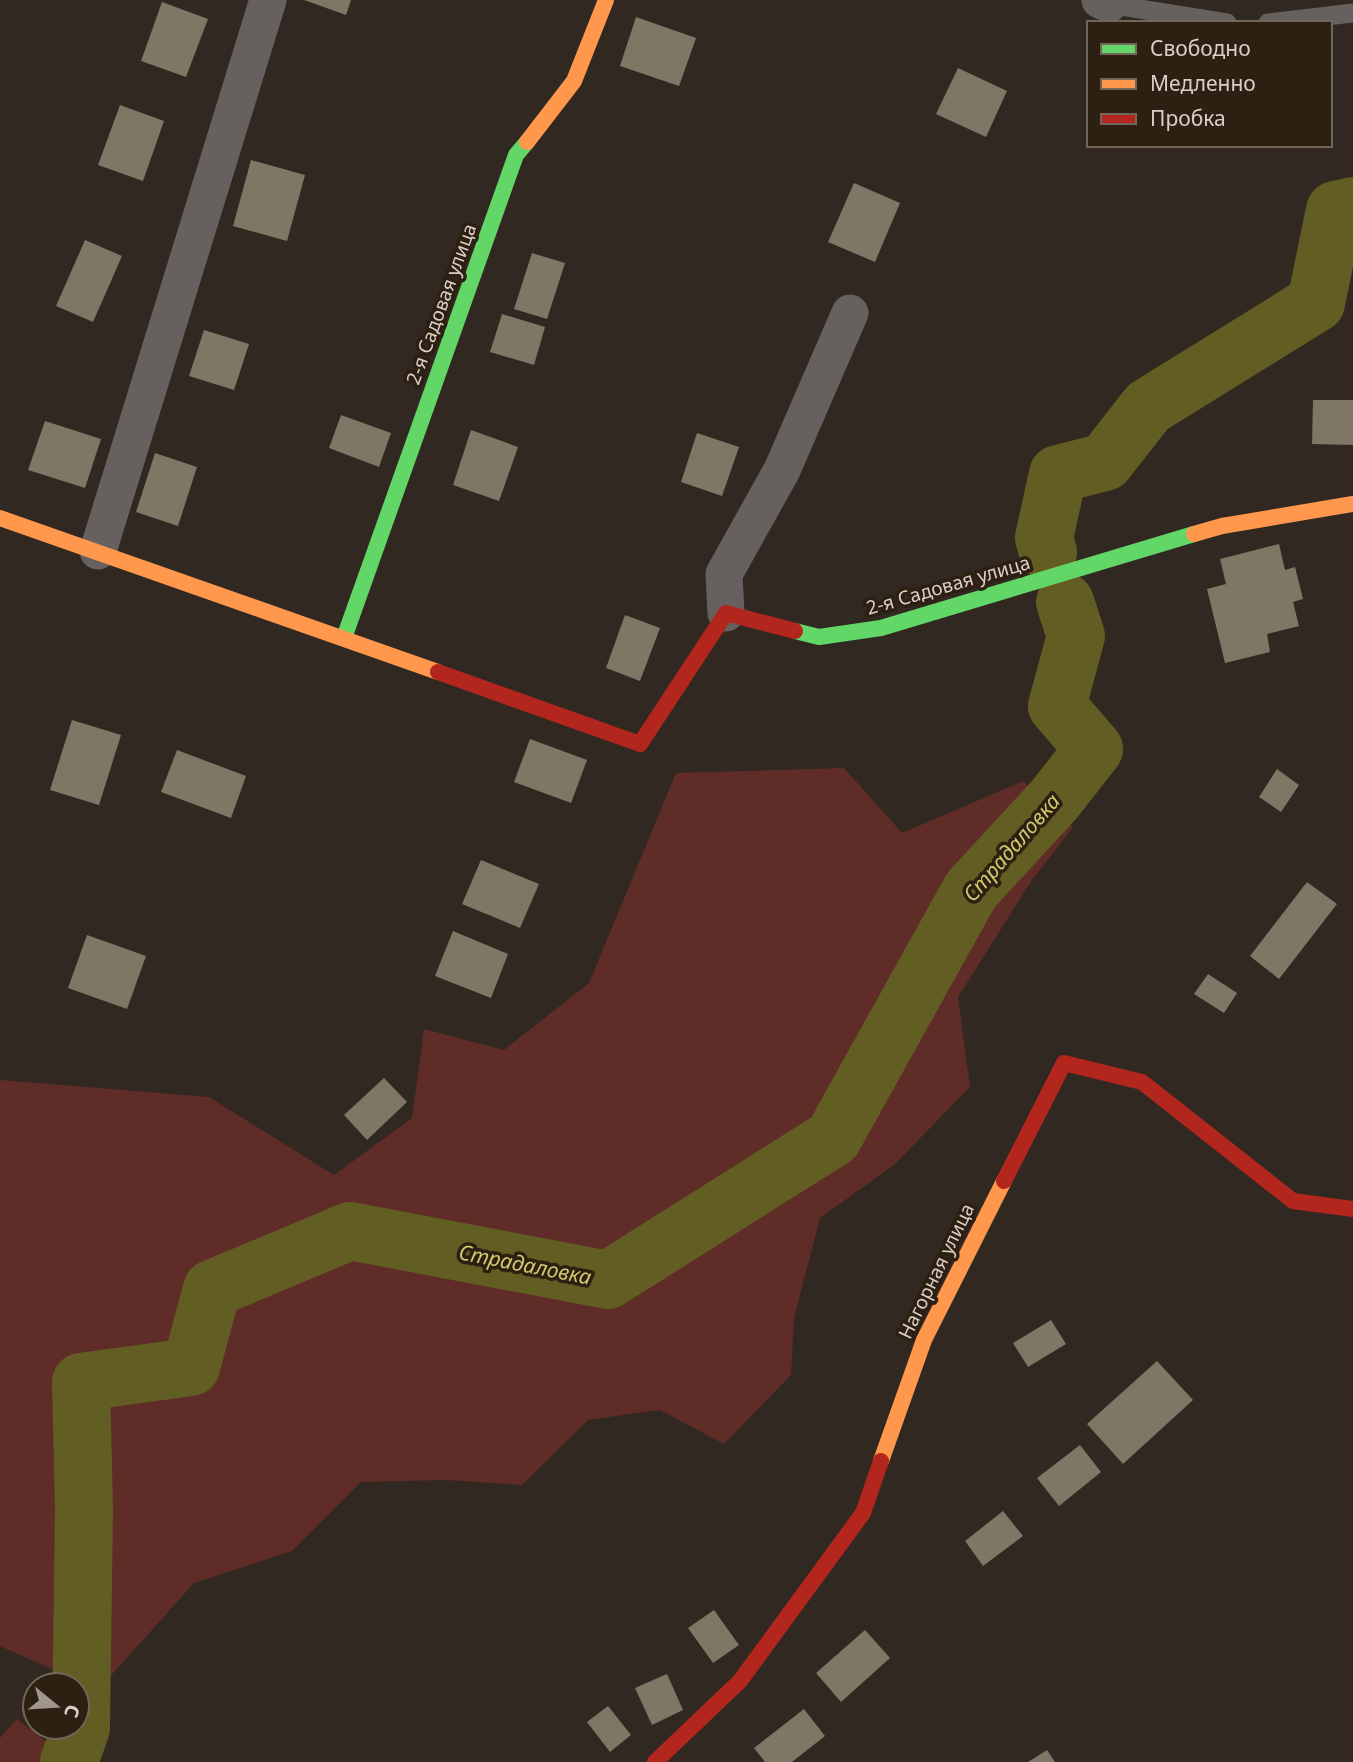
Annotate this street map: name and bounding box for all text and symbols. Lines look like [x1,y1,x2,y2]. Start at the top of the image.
legend [1087,21,1332,147]
text: Свободно [1150,34,1251,62]
text: Медленно [1150,69,1256,97]
text: Пробка [1150,104,1226,132]
street label: 2-я Садовая улица [400,220,482,388]
street label: 2-я Садовая улица [863,549,1033,621]
water label: Страдаловка [957,787,1066,907]
street label: Нагорная улица [892,1199,980,1343]
water label: Страдаловка [457,1237,594,1291]
north arrow [21,1671,91,1741]
text: С [58,1701,86,1721]

